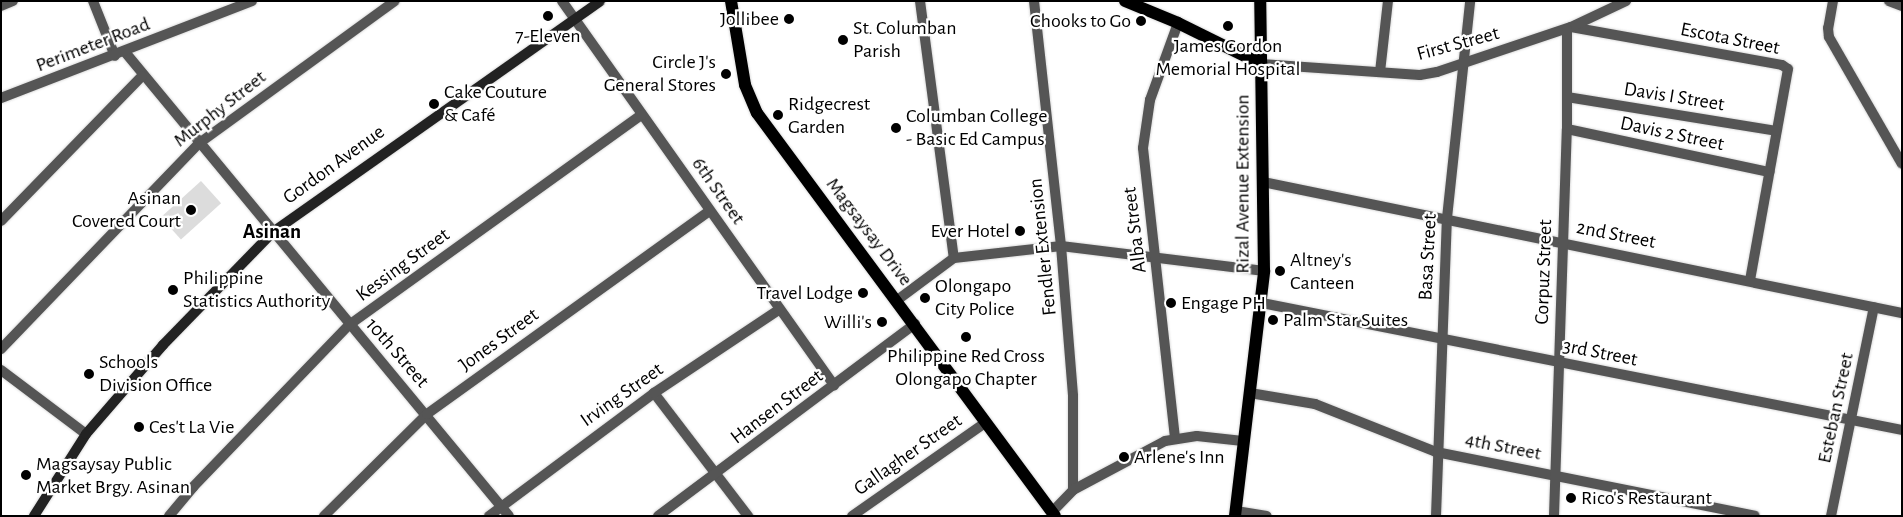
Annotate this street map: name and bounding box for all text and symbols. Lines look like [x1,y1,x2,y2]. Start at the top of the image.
place label: Jollibee [720,7,779,31]
place label: Chooks to Go [1030,9,1131,33]
marker: 7-Eleven [542,10,554,22]
street label: Perimeter Road [33,12,153,78]
marker: Jollibee [783,13,795,25]
marker: Chooks to Go [1135,15,1147,27]
place label: St. Columban Parish [853,16,956,63]
street label: Escota Street [1678,18,1782,60]
marker: James Gordon Memorial Hospital [1221,19,1235,33]
street label: First Street [1414,22,1502,66]
place label: 7-Eleven [515,24,581,48]
marker: St. Columban Parish [837,34,849,46]
place label: James Gordon Memorial Hospital [1155,35,1301,82]
place label: Circle J's General Stores [604,50,716,97]
street label: Murphy Street [169,65,271,153]
marker: Circle J's General Stores [720,68,732,80]
street label: Davis I Street [1622,77,1726,117]
place label: Cake Couture & Café [444,80,547,127]
place label: Ridgecrest Garden [788,92,870,139]
street label: Rizal Avenue Extension [1231,94,1255,274]
marker: Cake Couture & Café [428,98,440,110]
place label: Columban College - Basic Ed Campus [906,104,1047,151]
marker: Ridgecrest Garden [772,109,784,121]
street label: Davis 2 Street [1618,111,1726,157]
street label: Gordon Avenue [279,120,389,210]
marker: Columban College - Basic Ed Campus [890,122,902,134]
street label: 6th Street [686,153,750,229]
street label: Magsaysay Drive [821,173,917,291]
street label: Fendler Extension [1024,177,1062,317]
place label: Asinan Covered Court [72,186,181,233]
street label: Alba Street [1118,186,1152,274]
marker: Asinan Covered Court [185,204,197,216]
street label: Basa Street [1414,213,1442,301]
street label: 2nd Street [1574,216,1658,254]
district label: Asinan [243,219,301,245]
place label: Ever Hotel [930,219,1010,243]
street label: Corpuz Street [1530,219,1558,325]
street label: Kessing Street [352,223,454,307]
marker: Ever Hotel [1014,225,1026,237]
place label: Altney's Canteen [1290,248,1355,295]
marker: Altney's Canteen [1274,265,1286,277]
place label: Philippine Statistics Authority [183,266,330,313]
place label: Olongapo City Police [935,274,1015,321]
place label: Travel Lodge [756,281,853,305]
marker: Philippine Statistics Authority [167,284,179,296]
marker: Travel Lodge [857,287,869,299]
place label: Engage PH [1181,291,1266,315]
marker: Olongapo City Police [919,292,931,304]
marker: Engage PH [1165,297,1177,309]
street label: Jones Street [454,303,544,377]
place label: Palm Star Suites [1283,308,1408,332]
place label: Willi's [824,310,872,334]
street label: 10th Street [360,313,434,393]
marker: Palm Star Suites [1267,314,1279,326]
marker: Willi's [876,316,888,328]
marker: Philippine Red Cross Olongapo Chapter [960,331,972,343]
street label: 3rd Street [1561,334,1639,372]
place label: Philippine Red Cross Olongapo Chapter [887,345,1045,392]
place label: Schools Division Office [99,350,212,397]
street label: Esteban Street [1813,351,1859,465]
street label: Irving Street [576,358,668,432]
street label: Hansen Street [726,364,828,450]
marker: Schools Division Office [83,368,95,380]
street label: Gallagher Street [849,409,967,501]
place label: Ces't La Vie [149,415,234,439]
marker: Ces't La Vie [133,421,145,433]
street label: 4th Street [1463,428,1543,466]
place label: Arlene's Inn [1134,445,1225,469]
marker: Arlene's Inn [1118,451,1130,463]
place label: Magsaysay Public Market Brgy. Asinan [36,452,190,499]
marker: Magsaysay Public Market Brgy. Asinan [20,469,32,481]
place label: Rico's Restaurant [1581,486,1712,510]
marker: Rico's Restaurant [1565,492,1577,504]

